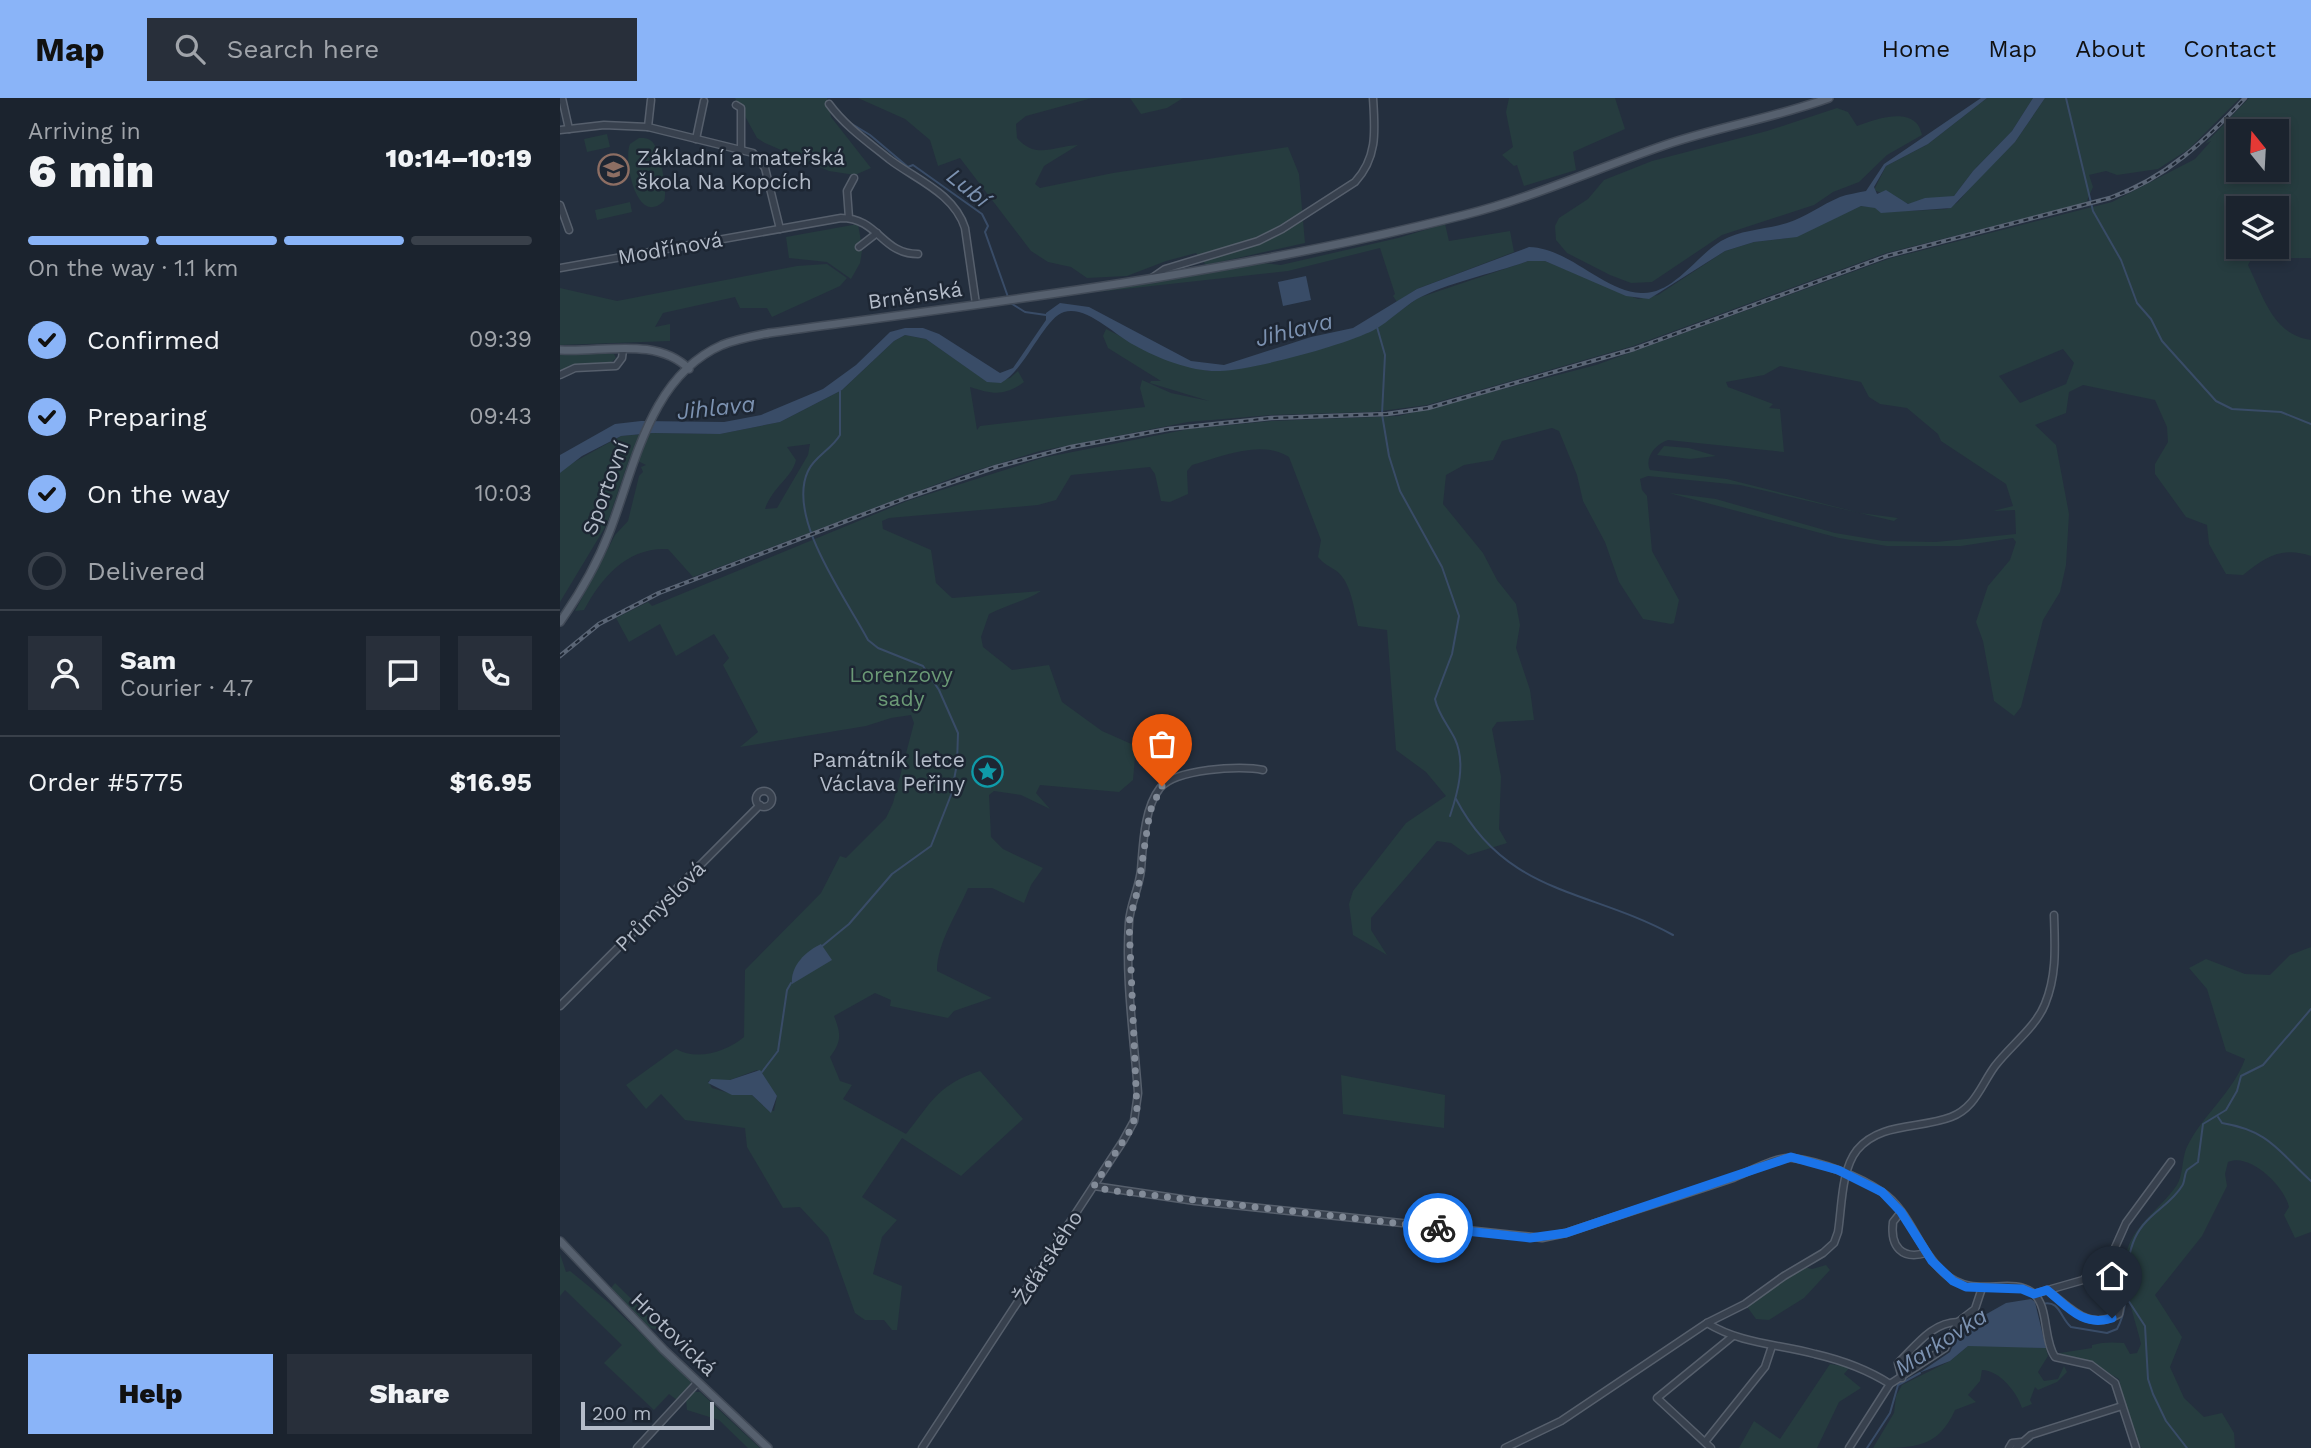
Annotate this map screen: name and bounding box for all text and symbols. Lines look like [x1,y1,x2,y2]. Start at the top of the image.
search box [147,18,637,81]
text: Map [35,30,105,69]
icon: search [171,30,209,68]
text: Search here [227,34,379,64]
text: Home [1882,35,1950,63]
text: Map [1988,35,2037,63]
text: About [2075,35,2145,63]
text: Contact [2183,35,2276,63]
text: Arriving in [28,118,141,145]
north arrow [2226,119,2289,182]
map controls [2226,119,2289,259]
text: 10:14–10:19 [386,143,532,173]
text: 6 min [28,144,154,198]
place label: Základní a mateřská škola Na Kopcích [637,145,845,194]
school or university icon: Základní a mateřská škola Na Kopcích [597,152,631,186]
water label: Lubí [941,163,997,215]
button: layers [2226,196,2289,259]
street label: Modřínová [616,226,724,269]
text: On the way · 1.1 km [28,255,238,282]
street label: Brněnská [866,276,964,314]
water label: Jihlava [1252,307,1336,353]
icon: check [28,321,66,359]
text: Confirmed [87,325,220,355]
text: 09:39 [469,326,532,353]
water label: Jihlava [675,390,757,426]
icon: check [28,398,66,436]
text: Preparing [87,402,207,432]
text: 09:43 [469,403,532,430]
street label: Sportovní [577,437,634,538]
icon: check [28,475,66,513]
text: On the way [87,479,230,509]
text: 10:03 [475,480,532,507]
text: Delivered [87,556,206,586]
button: person [28,636,102,710]
button: chat [366,636,440,710]
button: phone [458,636,532,710]
text: Sam [120,645,176,675]
park label: Lorenzovy sady [849,662,953,711]
text: Courier · 4.7 [120,675,253,702]
pin [1132,714,1192,786]
icon: bag [1143,725,1181,763]
place label: Památník letce Václava Peřiny [812,747,965,796]
place icon: Památník letce Václava Peřiny [971,754,1005,788]
text: Order #5775 [28,767,184,797]
text: $16.95 [450,767,532,797]
street label: Průmyslová [610,856,710,956]
courier [1403,1193,1473,1263]
street label: Žďárského [1008,1205,1088,1309]
icon: bike [1419,1209,1457,1247]
pin [2082,1246,2142,1318]
icon: home [2093,1257,2131,1295]
street label: Hrotovická [626,1287,722,1381]
water label: Markovka [1890,1302,1992,1382]
button: Help [28,1354,273,1434]
button: Share [287,1354,532,1434]
scale bar [581,1399,714,1431]
text: 200 m [592,1402,651,1425]

